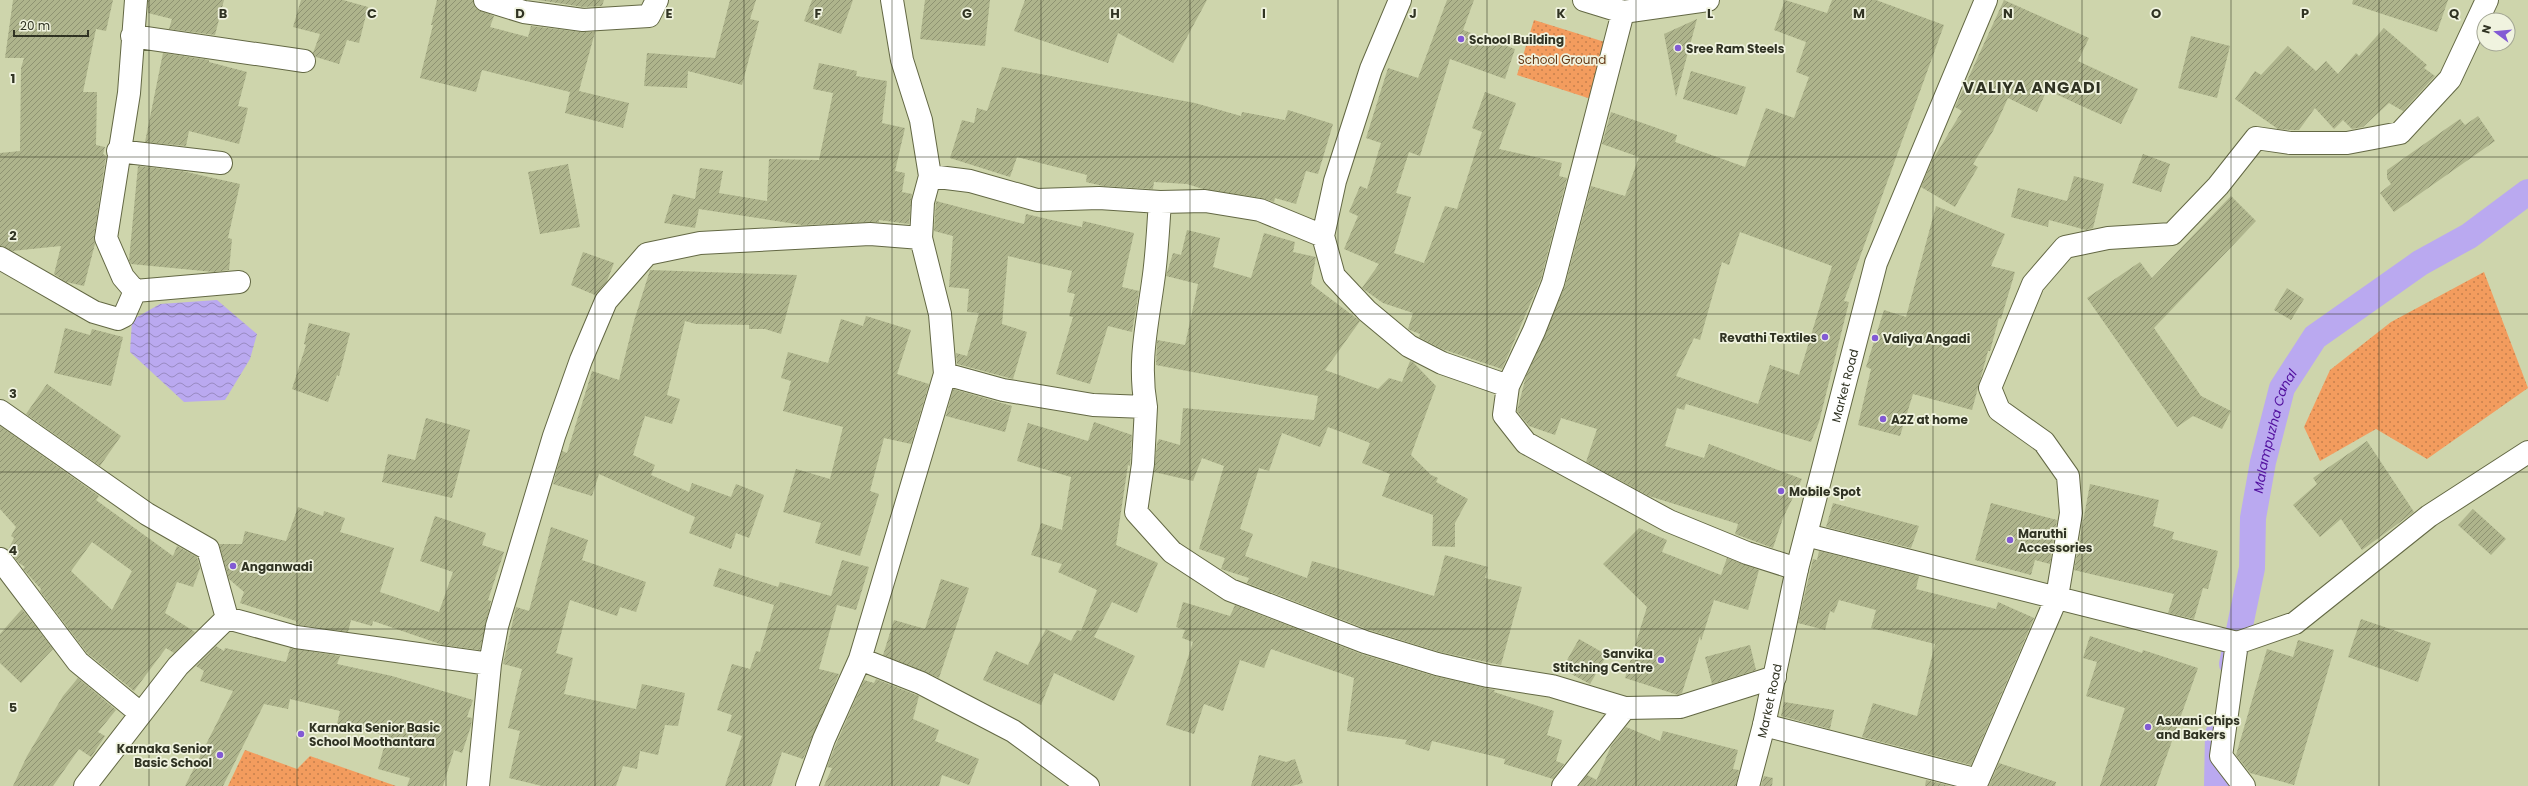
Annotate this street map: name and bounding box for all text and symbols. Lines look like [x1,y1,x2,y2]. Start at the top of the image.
text: B [219,4,228,23]
text: C [367,4,377,23]
text: D [515,4,525,23]
text: E [665,4,673,23]
text: F [814,4,822,23]
text: G [962,4,972,23]
text: H [1110,4,1120,23]
text: I [1262,4,1266,23]
text: J [1409,4,1417,23]
text: K [1556,4,1566,23]
text: L [1707,4,1713,23]
text: M [1853,4,1865,23]
text: N [2003,4,2013,23]
text: O [2151,4,2161,23]
text: P [2301,4,2309,23]
text: Q [2449,4,2459,23]
scale bar [14,12,88,38]
north arrow [2476,12,2516,52]
text: 20 m [20,17,50,34]
text: N [2478,23,2495,35]
place label: School Building [1469,31,1564,48]
marker: School Building [1456,34,1466,44]
place label: Sree Ram Steels [1686,40,1785,57]
marker: Sree Ram Steels [1673,43,1683,53]
park label: School Ground [1518,51,1606,68]
text: 1 [11,69,15,88]
district label: VALIYA ANGADI [1963,76,2101,99]
text: 2 [9,226,17,245]
place label: Revathi Textiles [1719,329,1817,346]
place label: Valiya Angadi [1883,330,1970,347]
marker: Revathi Textiles [1820,332,1830,342]
marker: Valiya Angadi [1870,333,1880,343]
street label: Market Road [1827,347,1862,424]
water label: Malampuzha Canal [2248,365,2302,494]
text: 3 [9,384,17,403]
place label: A2Z at home [1891,411,1968,428]
marker: A2Z at home [1878,414,1888,424]
place label: Mobile Spot [1789,483,1861,500]
marker: Mobile Spot [1776,486,1786,496]
place label: Maruthi Accessories [2018,525,2093,556]
marker: Maruthi Accessories [2005,535,2015,545]
text: 4 [9,541,18,560]
place label: Anganwadi [241,558,313,575]
marker: Anganwadi [228,561,238,571]
place label: Sanvika Stitching Centre [1553,645,1654,676]
marker: Sanvika Stitching Centre [1656,655,1666,665]
street label: Market Road [1753,662,1785,740]
text: 5 [9,698,17,717]
place label: Aswani Chips and Bakers [2156,712,2240,743]
place label: Karnaka Senior Basic School Moothantara [309,719,440,750]
marker: Aswani Chips and Bakers [2143,722,2153,732]
marker: Karnaka Senior Basic School Moothantara [296,729,306,739]
place label: Karnaka Senior Basic School [117,740,212,771]
marker: Karnaka Senior Basic School [215,750,225,760]

